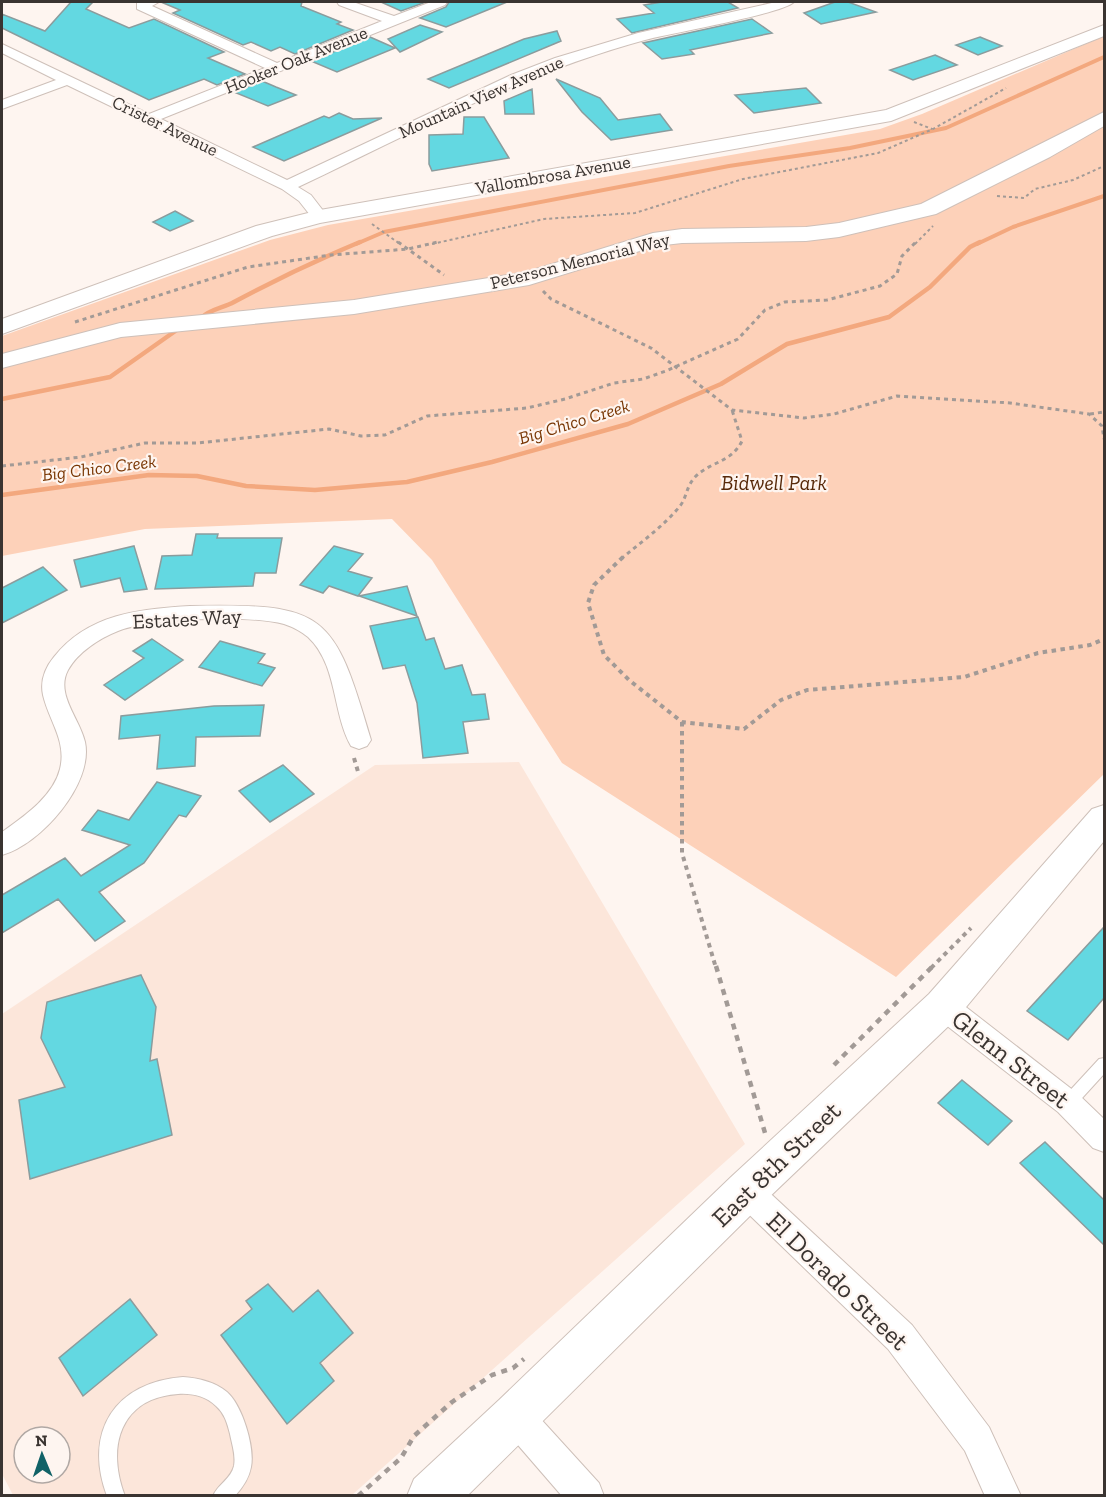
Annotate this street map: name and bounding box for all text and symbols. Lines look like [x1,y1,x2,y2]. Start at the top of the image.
street label: Hooker Oak Avenue [221,21,371,99]
street label: Mountain View Avenue [395,51,567,143]
street label: Crister Avenue [108,91,222,161]
street label: Vallombrosa Avenue [473,151,632,200]
street label: Peterson Memorial Way [488,228,673,294]
water label: Big Chico Creek [516,395,632,449]
water label: Big Chico Creek [41,450,157,486]
park label: Bidwell Park [721,470,827,495]
street label: Estates Way [132,603,243,634]
street label: Glenn Street [945,1003,1077,1115]
street label: East 8th Street [705,1094,847,1234]
street label: El Dorado Street [760,1205,916,1357]
north arrow [12,1425,72,1485]
text: N [35,1431,48,1450]

